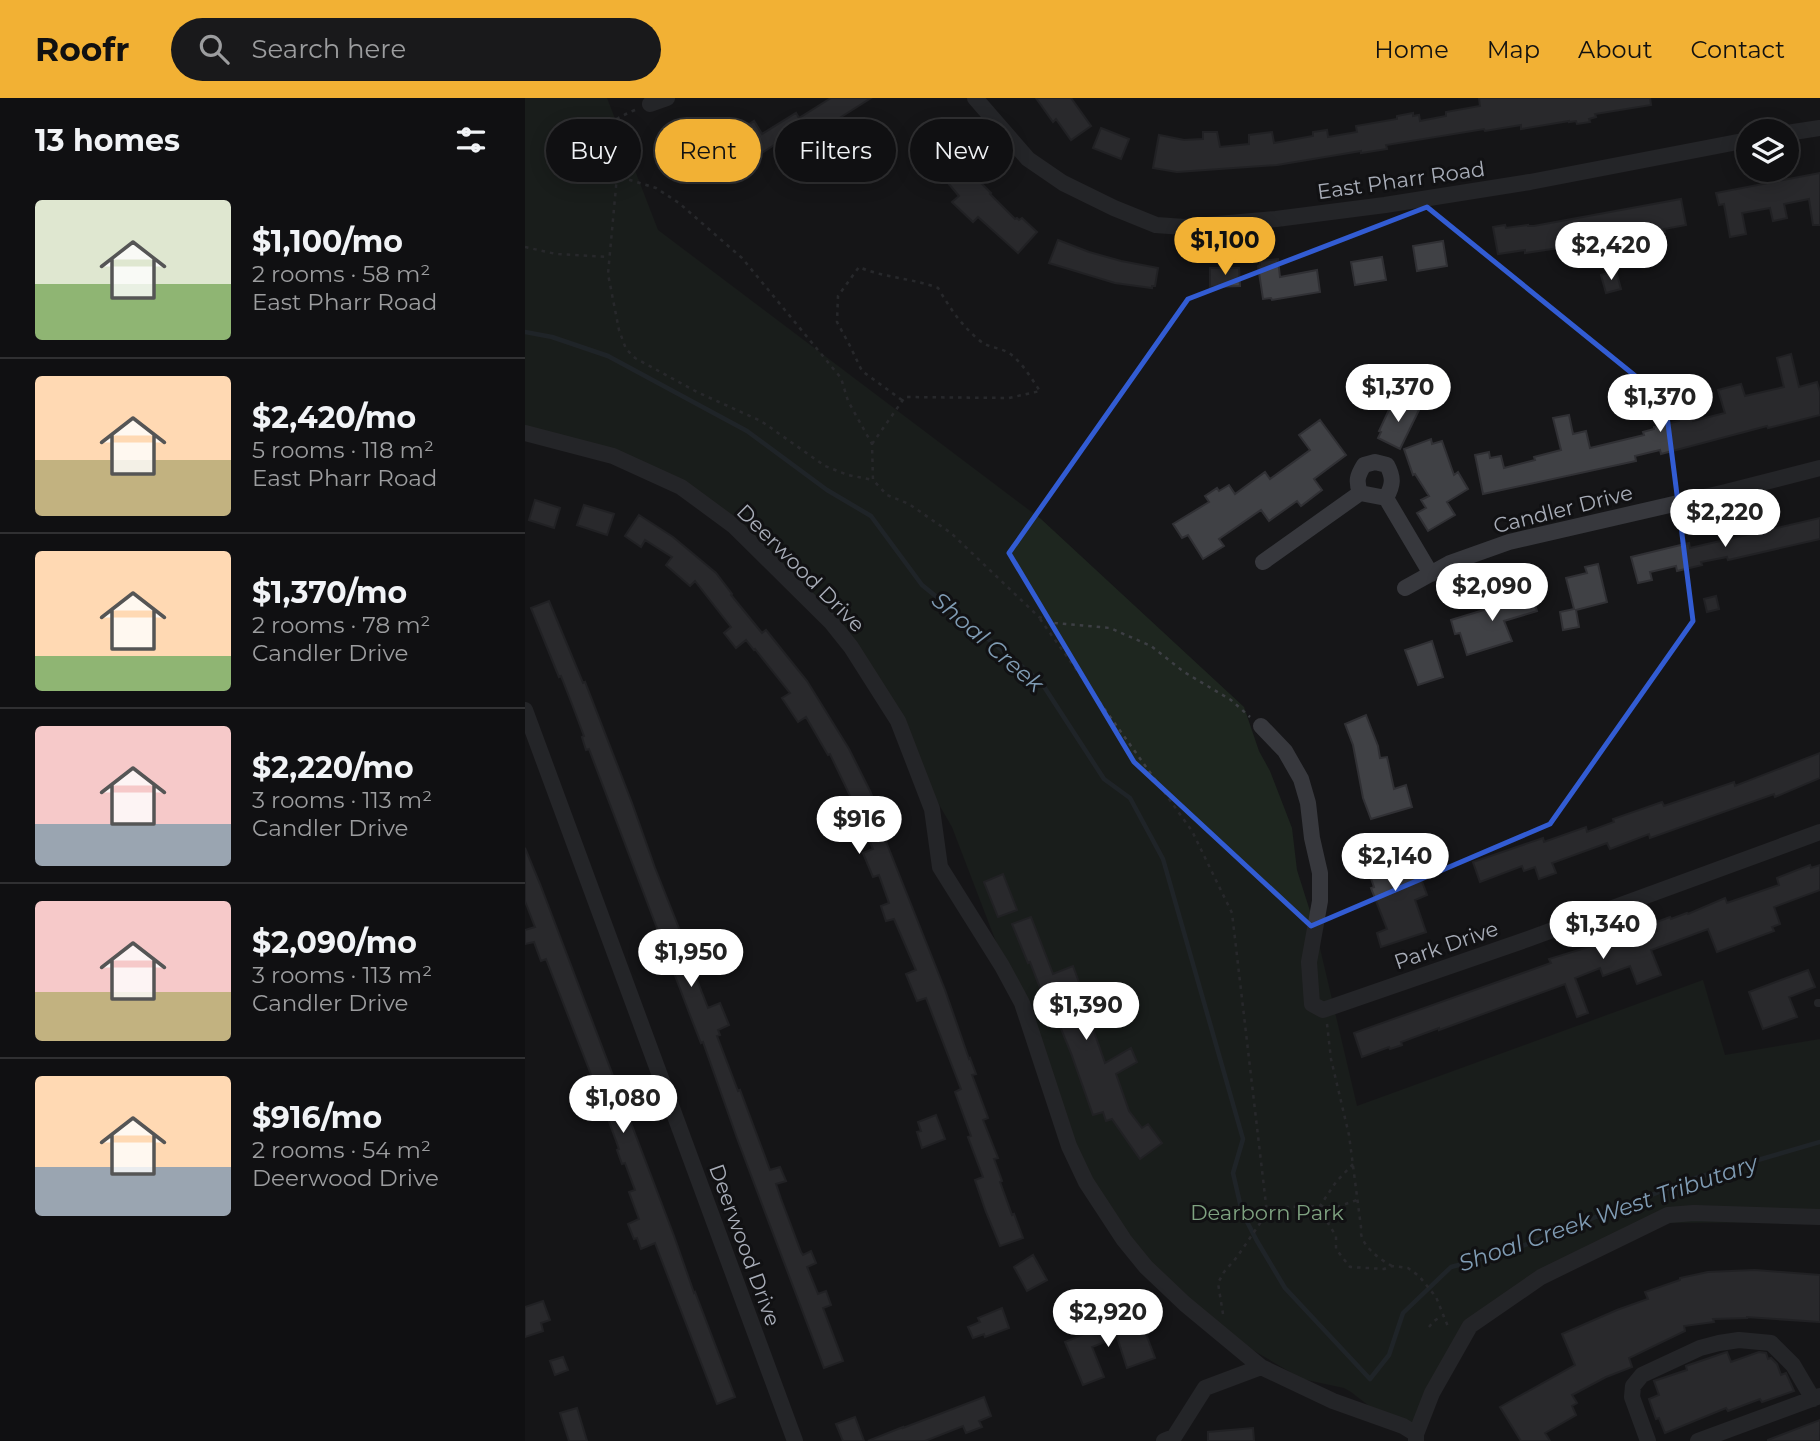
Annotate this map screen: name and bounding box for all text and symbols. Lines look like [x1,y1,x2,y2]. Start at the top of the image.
search box [171,18,661,81]
text: Roofr [35,29,129,69]
icon: search [195,30,233,68]
text: Search here [251,33,406,65]
text: Home [1374,35,1449,64]
text: Map [1487,35,1540,64]
text: About [1578,35,1652,64]
text: Contact [1690,35,1785,64]
chip: Buy [546,119,641,182]
chip: Rent [655,119,761,182]
chip: Filters [775,119,896,182]
chip: New [910,119,1013,182]
map controls [1736,119,1799,182]
button: layers [1736,119,1799,182]
icon: filters [452,121,490,159]
text: 13 homes [35,122,180,159]
street label: East Pharr Road [1315,156,1487,204]
pin: $1,100 [1168,218,1282,277]
pin: $2,420 [1554,222,1668,282]
text: $1,100/mo [252,223,403,260]
text: $1,100 [1190,226,1260,254]
icon: home [91,228,175,312]
text: $2,420 [1571,231,1651,259]
text: 2 rooms · 58 m² [252,260,430,288]
text: East Pharr Road [252,288,437,316]
pin: $1,370 [1341,364,1455,424]
text: $1,370 [1362,373,1434,401]
pin: $1,370 [1603,374,1717,434]
text: $1,370 [1624,383,1696,411]
text: $2,420/mo [252,399,416,436]
icon: home [91,404,175,488]
text: 5 rooms · 118 m² [252,436,434,464]
text: East Pharr Road [252,464,437,492]
street label: Candler Drive [1491,480,1635,538]
pin: $2,220 [1668,490,1782,549]
text: $2,220 [1686,498,1764,526]
street label: Deerwood Drive [732,499,870,637]
pin: $2,090 [1435,564,1549,623]
text: $2,090 [1452,572,1532,600]
text: $1,370/mo [252,574,407,611]
icon: home [91,579,175,663]
water label: Shoal Creek [926,586,1051,699]
text: 2 rooms · 78 m² [252,611,430,639]
text: Candler Drive [252,639,408,667]
text: $2,220/mo [252,749,414,786]
icon: home [91,754,175,838]
text: 3 rooms · 113 m² [252,786,432,814]
pin: $916 [818,796,900,856]
text: $916 [833,805,885,833]
text: Candler Drive [252,814,408,842]
pin: $2,140 [1338,834,1452,893]
text: $2,140 [1358,842,1432,870]
pin: $1,340 [1546,902,1660,961]
text: $1,340 [1566,910,1640,938]
street label: Park Drive [1391,916,1501,974]
text: $2,090/mo [252,924,417,961]
icon: home [91,929,175,1013]
pin: $1,950 [634,930,748,989]
text: $1,950 [654,938,728,966]
text: 3 rooms · 113 m² [252,961,432,989]
pin: $1,390 [1029,982,1143,1042]
text: Candler Drive [252,989,408,1017]
text: $1,390 [1049,991,1123,1019]
pin: $1,080 [566,1076,680,1135]
text: $1,080 [585,1084,661,1112]
text: $916/mo [252,1099,382,1136]
icon: home [91,1104,175,1188]
text: 2 rooms · 54 m² [252,1136,431,1164]
water label: Shoal Creek West Tributary [1455,1148,1763,1277]
street label: Deerwood Drive [704,1161,786,1329]
text: Deerwood Drive [252,1164,439,1192]
park label: Dearborn Park [1190,1200,1344,1225]
pin: $2,920 [1051,1290,1165,1349]
text: $2,920 [1069,1298,1147,1326]

